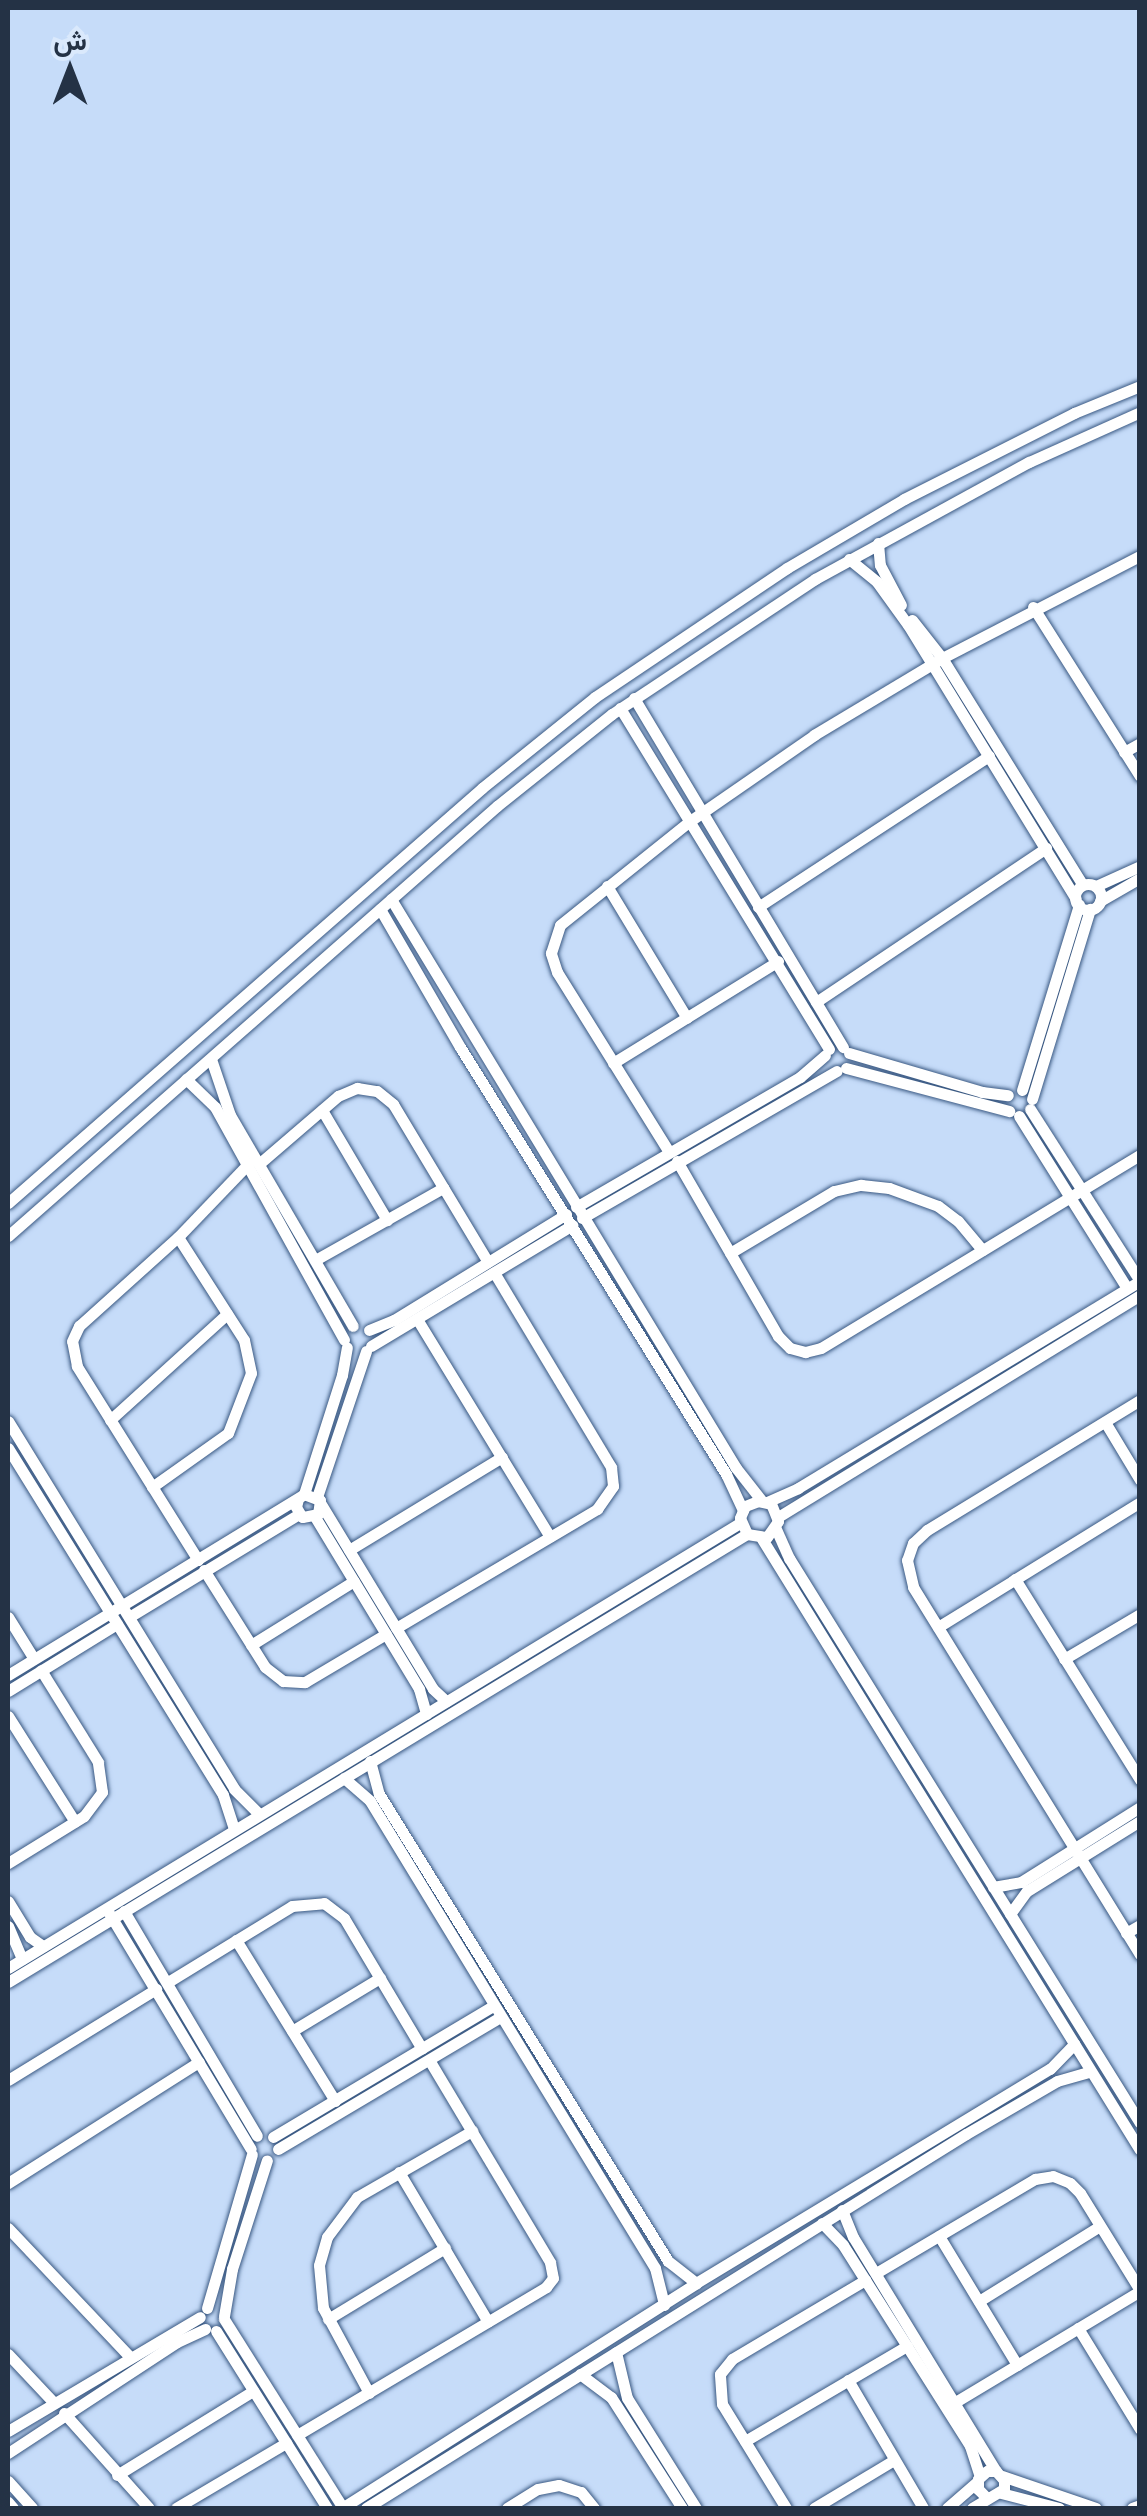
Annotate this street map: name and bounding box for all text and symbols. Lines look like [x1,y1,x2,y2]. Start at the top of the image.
north arrow [20,20,120,120]
text: ش [53,21,87,58]

